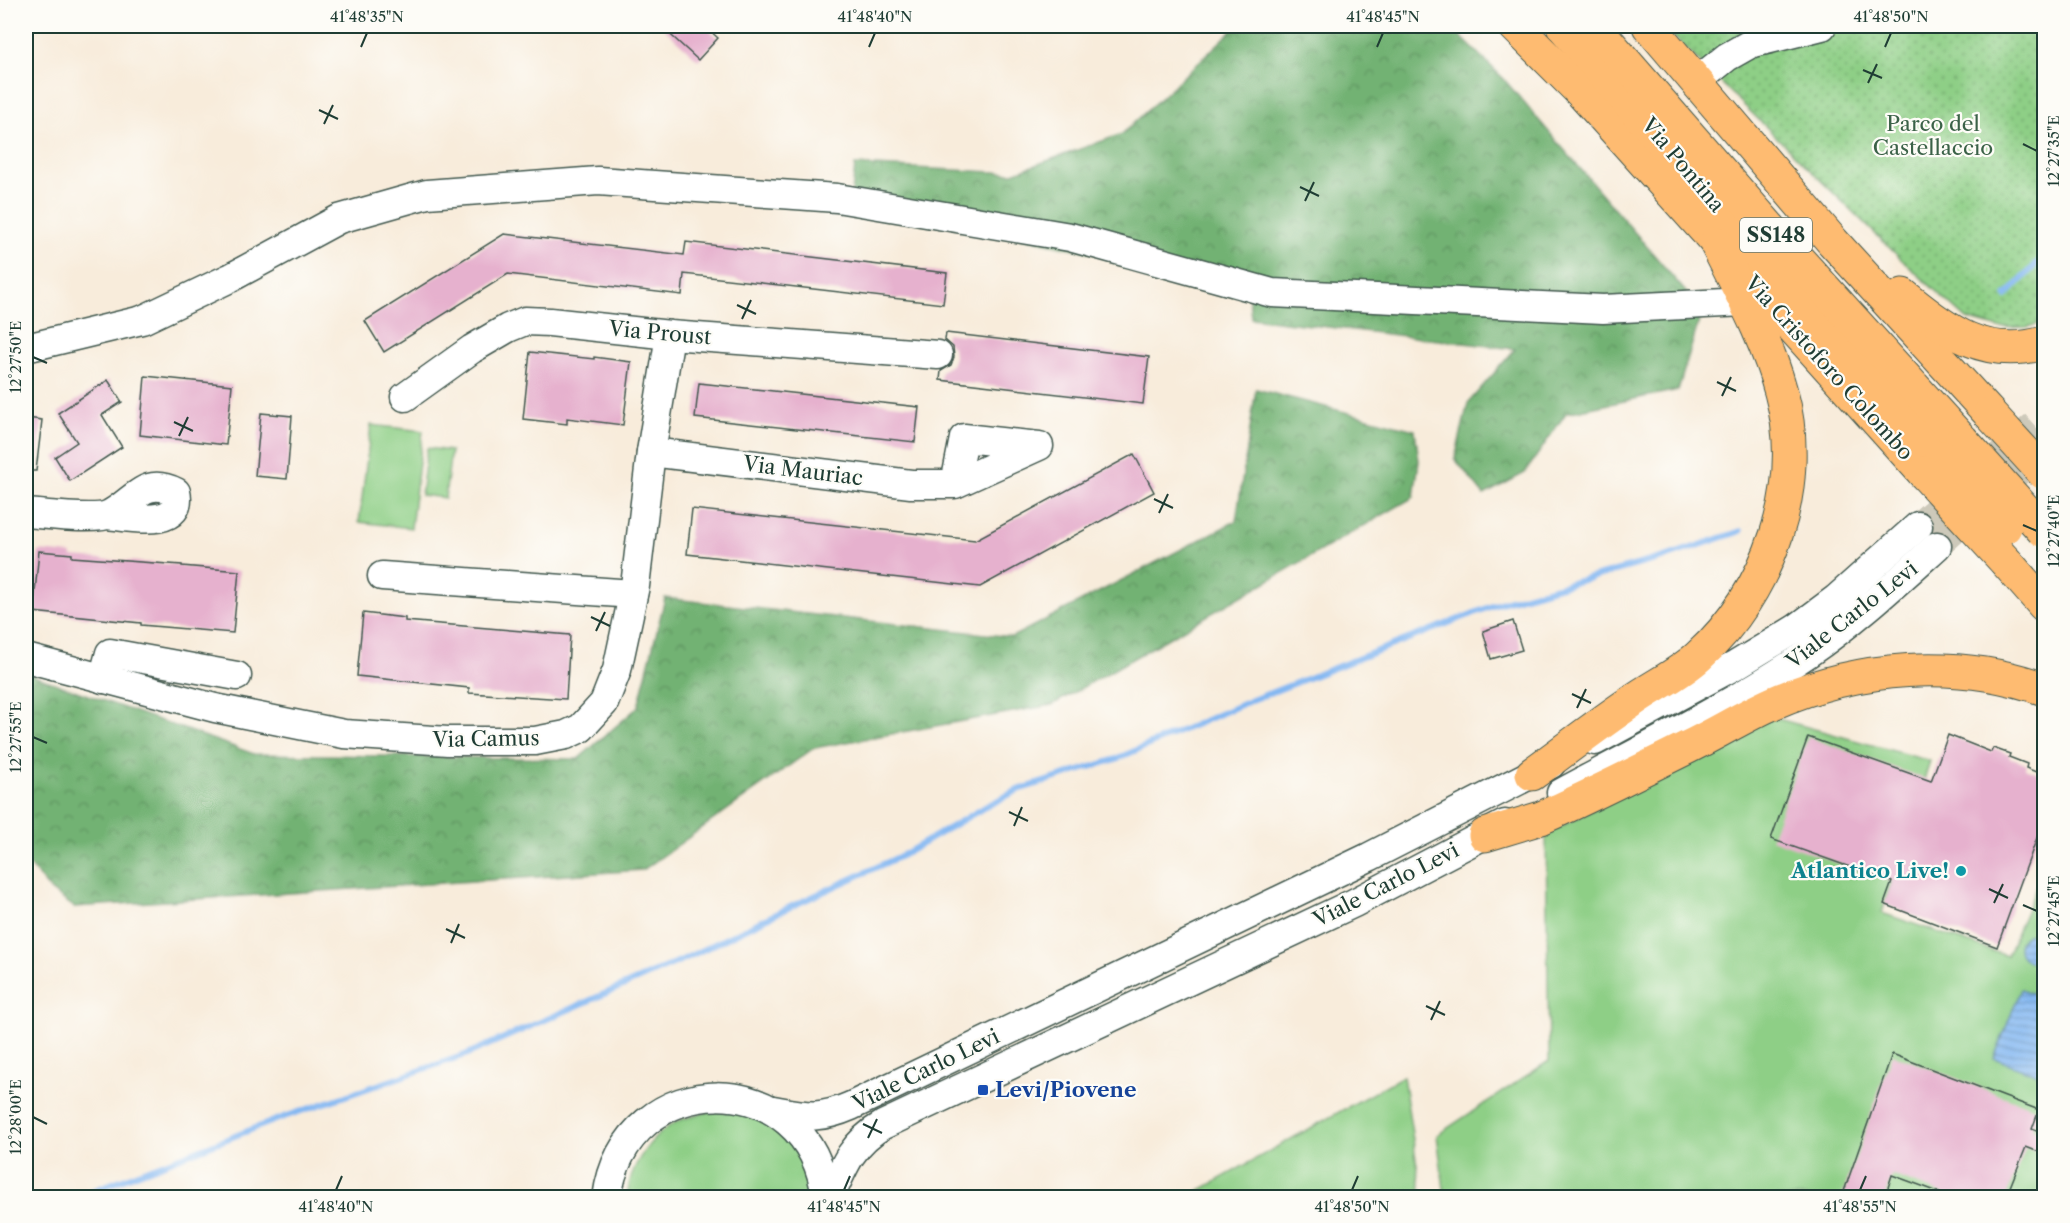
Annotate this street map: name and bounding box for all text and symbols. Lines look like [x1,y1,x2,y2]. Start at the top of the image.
text: 41°48'35"N [330,7,404,26]
text: 41°48'40"N [838,7,912,26]
text: 41°48'45"N [1346,7,1420,26]
text: 41°48'50"N [1853,7,1929,26]
park label: Parco del Castellaccio [1873,111,1993,160]
street label: Via Pontina [1636,112,1731,218]
text: 12°27'35"E [2044,115,2063,187]
road number: SS148 [1740,218,1812,252]
street label: Via Cristoforo Colombo [1739,270,1919,465]
street label: Via Proust [607,315,713,349]
text: 12°27'50"E [6,321,25,393]
street label: Via Mauriac [741,451,864,490]
text: 12°27'40"E [2044,495,2063,567]
street label: Viale Carlo Levi [1780,556,1922,674]
text: 12°27'55"E [6,701,25,773]
street label: Via Camus [431,725,540,752]
street label: Viale Carlo Levi [1308,837,1463,932]
place label: Atlantico Live! [1790,858,1949,883]
marker: Atlantico Live! [1954,864,1968,878]
text: 12°27'45"E [2044,875,2063,947]
street label: Viale Carlo Levi [848,1023,1003,1116]
place label: Levi/Piovene [995,1077,1137,1102]
text: 12°28'00"E [6,1079,25,1155]
marker: Levi/Piovene [976,1083,990,1097]
text: 41°48'40"N [299,1197,373,1216]
text: 41°48'45"N [807,1197,881,1216]
text: 41°48'50"N [1314,1197,1390,1216]
text: 41°48'55"N [1823,1197,1897,1216]

